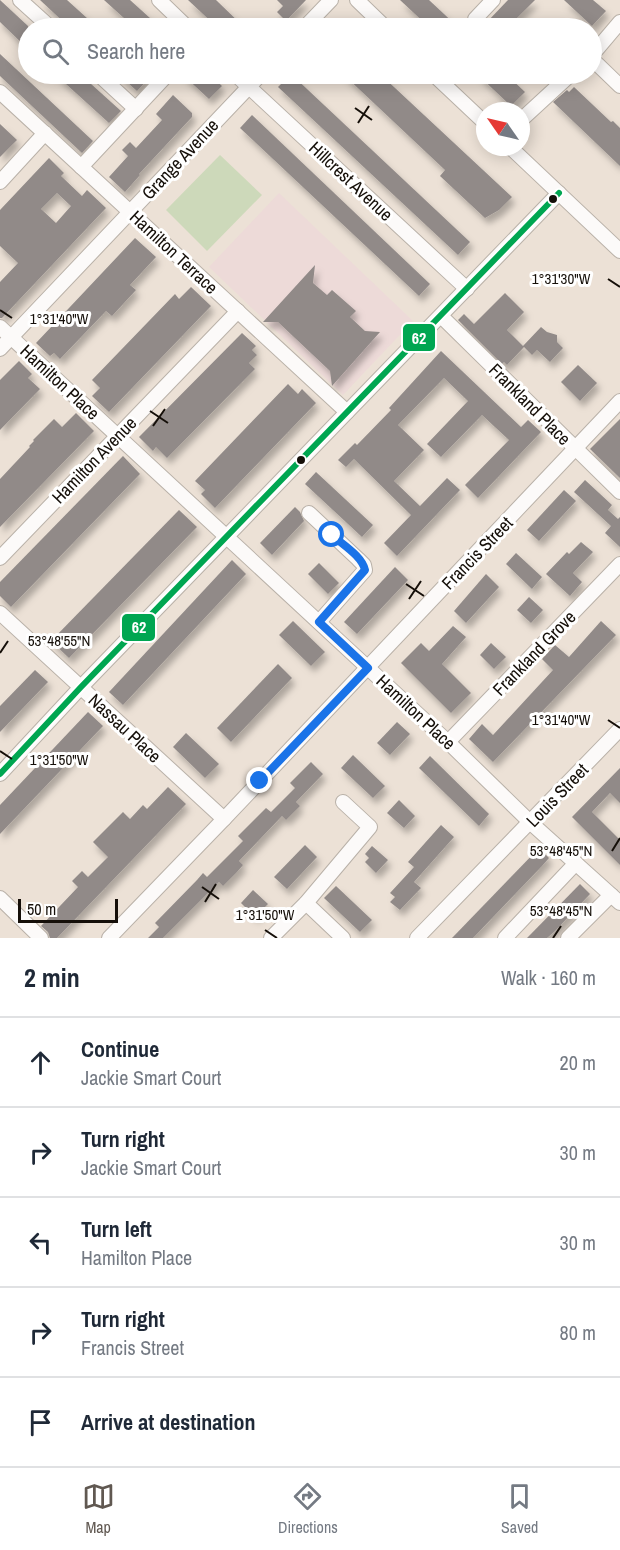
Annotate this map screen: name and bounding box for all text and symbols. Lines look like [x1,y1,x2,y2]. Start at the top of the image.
search box [18,18,602,84]
icon: search [39,35,72,68]
text: Search here [87,36,185,66]
north arrow [476,102,530,156]
street label: Grange Avenue [136,113,224,205]
street label: Hillcrest Avenue [304,136,398,226]
unlabelled marker [547,193,559,205]
street label: Hamilton Terrace [124,205,224,299]
text: 1°31'30"W [532,268,591,289]
text: 1°31'40"W [30,308,89,329]
line badge: 62 [402,323,436,352]
text: 62 [412,327,426,349]
street label: Hamilton Place [15,339,105,425]
street label: Frankland Place [483,357,577,451]
street label: Hamilton Avenue [46,411,142,509]
unlabelled marker [295,454,307,466]
street label: Francis Street [436,511,518,595]
route start [318,521,344,547]
street label: Frankland Grove [487,605,581,701]
line badge: 62 [121,613,156,642]
text: 62 [132,616,146,638]
text: 53°48'55"N [28,630,90,651]
street label: Hamilton Place [371,669,461,755]
street label: Nassau Place [83,688,167,768]
text: 1°31'40"W [532,709,591,730]
text: 1°31'50"W [30,749,89,770]
street label: Louis Street [520,758,594,832]
route end [246,767,272,793]
text: 53°48'45"N [530,840,592,861]
scale bar [18,896,118,923]
text: 50 m [27,898,56,920]
text: 53°48'45"N [530,900,592,921]
text: 1°31'50"W [236,904,295,925]
text: 2 min [24,960,80,995]
text: Walk · 160 m [501,964,596,991]
text: Continue [81,1034,159,1064]
icon: ahead [24,1046,57,1079]
text: 20 m [560,1049,596,1076]
text: Jackie Smart Court [81,1064,221,1091]
text: Turn right [81,1124,165,1154]
icon: right [24,1136,57,1169]
text: 30 m [560,1139,596,1166]
text: Jackie Smart Court [81,1154,221,1181]
text: Turn left [81,1214,152,1244]
icon: left [24,1226,57,1259]
text: 30 m [560,1229,596,1256]
text: Hamilton Place [81,1244,192,1271]
text: Turn right [81,1304,165,1334]
icon: right [24,1316,57,1349]
text: 80 m [560,1319,596,1346]
text: Francis Street [81,1334,184,1361]
icon: arrive [24,1406,57,1439]
text: Arrive at destination [81,1407,255,1437]
tab: Map [82,1480,115,1538]
tab: Directions [278,1480,338,1538]
tab: Saved [501,1480,538,1538]

